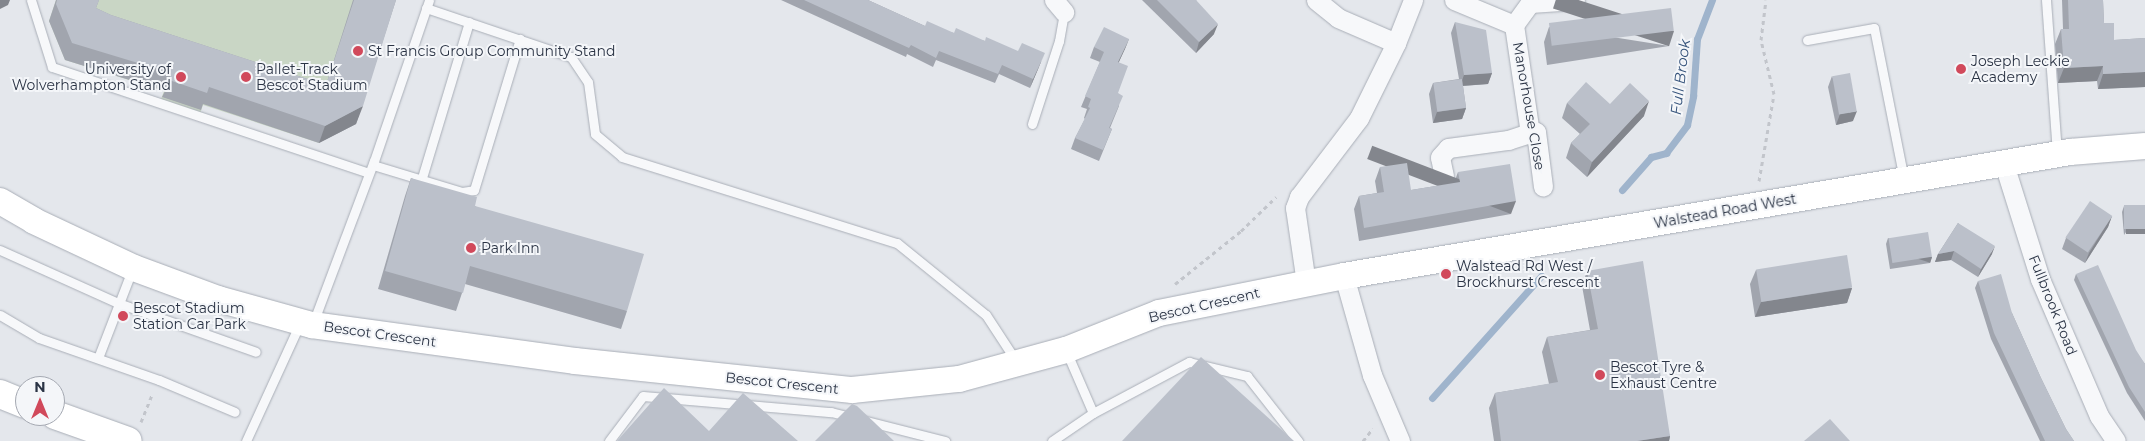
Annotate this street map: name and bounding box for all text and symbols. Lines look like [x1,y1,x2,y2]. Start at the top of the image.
water label: Full Brook [1666,38,1694,116]
street label: Manorhouse Close [1509,41,1549,171]
place label: St Francis Group Community Stand [368,43,615,59]
marker: St Francis Group Community Stand [352,45,364,57]
place label: Joseph Leckie Academy [1971,53,2070,85]
place label: University of Wolverhampton Stand [12,61,171,94]
place label: Pallet-Track Bescot Stadium [256,61,368,94]
marker: Joseph Leckie Academy [1955,63,1967,75]
marker: University of Wolverhampton Stand [175,71,187,83]
marker: Pallet-Track Bescot Stadium [240,71,252,83]
street label: Walstead Road West [1652,190,1798,232]
place label: Park Inn [481,240,540,256]
marker: Park Inn [465,242,477,254]
street label: Fullbrook Road [2025,252,2081,358]
place label: Walstead Rd West / Brockhurst Crescent [1456,258,1600,290]
marker: Walstead Rd West / Brockhurst Crescent [1440,268,1452,280]
street label: Bescot Crescent [1147,284,1261,326]
place label: Bescot Stadium Station Car Park [133,300,246,332]
marker: Bescot Stadium Station Car Park [117,310,129,322]
street label: Bescot Crescent [323,318,437,350]
place label: Bescot Tyre & Exhaust Centre [1610,359,1717,392]
street label: Bescot Crescent [725,369,839,397]
marker: Bescot Tyre & Exhaust Centre [1594,369,1606,381]
north arrow [15,376,65,426]
text: N [34,378,46,396]

